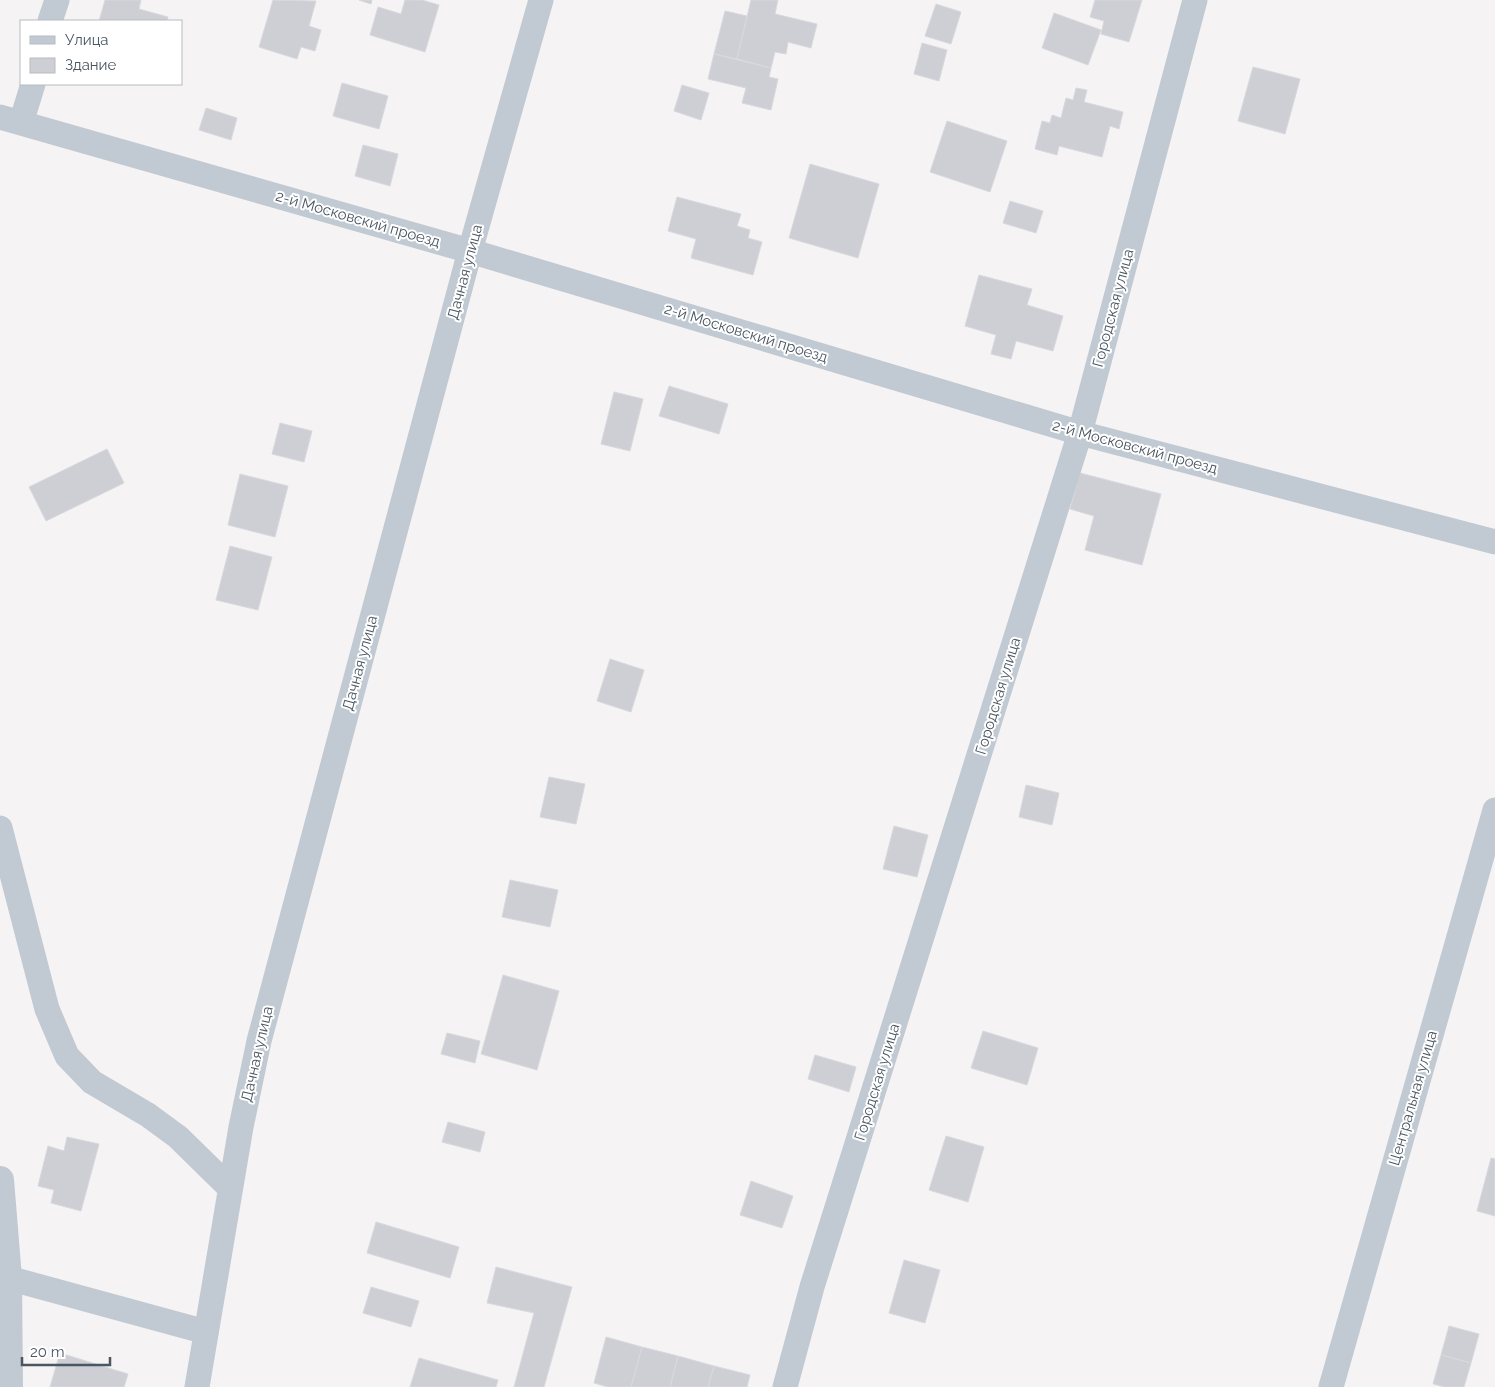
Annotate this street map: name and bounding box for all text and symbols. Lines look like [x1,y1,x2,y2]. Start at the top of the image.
legend [20,20,182,85]
text: Улица [65,31,109,49]
text: Здание [65,56,117,74]
street label: 2-й Московский проезд [274,187,443,251]
street label: Дачная улица [444,222,486,322]
street label: Городская улица [1089,247,1137,369]
street label: 2-й Московский проезд [662,300,830,367]
street label: 2-й Московский проезд [1050,416,1220,478]
street label: Дачная улица [339,613,381,713]
street label: Городская улица [972,635,1024,757]
street label: Дачная улица [237,1004,277,1104]
street label: Городская улица [851,1021,903,1143]
street label: Центральная улица [1385,1028,1441,1168]
scale bar [22,1334,110,1366]
text: 20 m [30,1343,65,1361]

